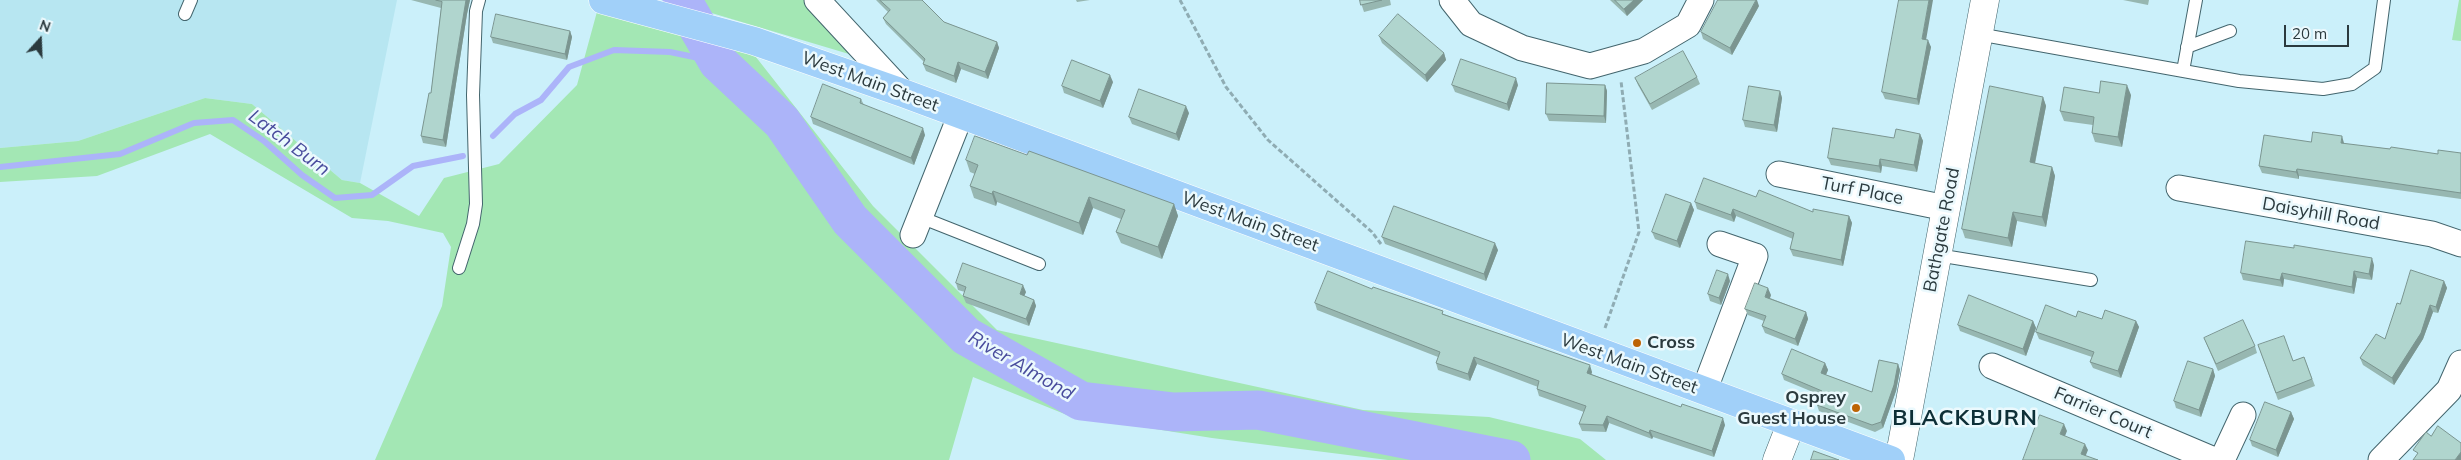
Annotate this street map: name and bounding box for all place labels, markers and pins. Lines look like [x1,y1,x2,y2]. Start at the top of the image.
place label: Cross [1647,332,1695,354]
marker: Cross [1631,337,1643,349]
place label: Osprey Guest House [1737,387,1846,429]
marker: Osprey Guest House [1850,402,1862,414]

